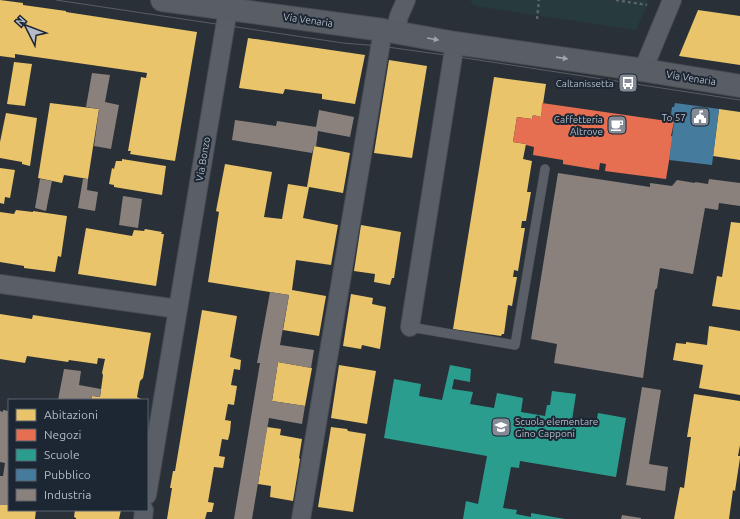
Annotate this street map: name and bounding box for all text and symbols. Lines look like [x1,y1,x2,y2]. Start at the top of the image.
north arrow [8,8,48,48]
street label: Via Venaria [282,11,334,29]
text: N [13,14,28,28]
one-way arrow [427,36,439,42]
one-way arrow [556,55,568,61]
street label: Via Venaria [665,69,717,87]
bus stop icon: Caltanissetta [617,72,639,94]
place label: Caltanissetta [556,78,614,89]
public building icon: To 57 [689,106,711,128]
place label: To 57 [662,112,686,123]
place label: Caffetteria Altrove [554,114,603,137]
cafe icon: Caffetteria Altrove [606,114,628,136]
street label: Via Bonzo [194,136,212,182]
legend [8,399,148,511]
text: Abitazioni [44,408,98,421]
school or university icon: Scuola elementare Gino Capponi [490,416,512,438]
place label: Scuola elementare Gino Capponi [515,416,598,439]
text: Negozi [44,428,82,441]
text: Scuole [44,448,80,461]
text: Pubblico [44,468,91,481]
text: Industria [44,488,91,501]

